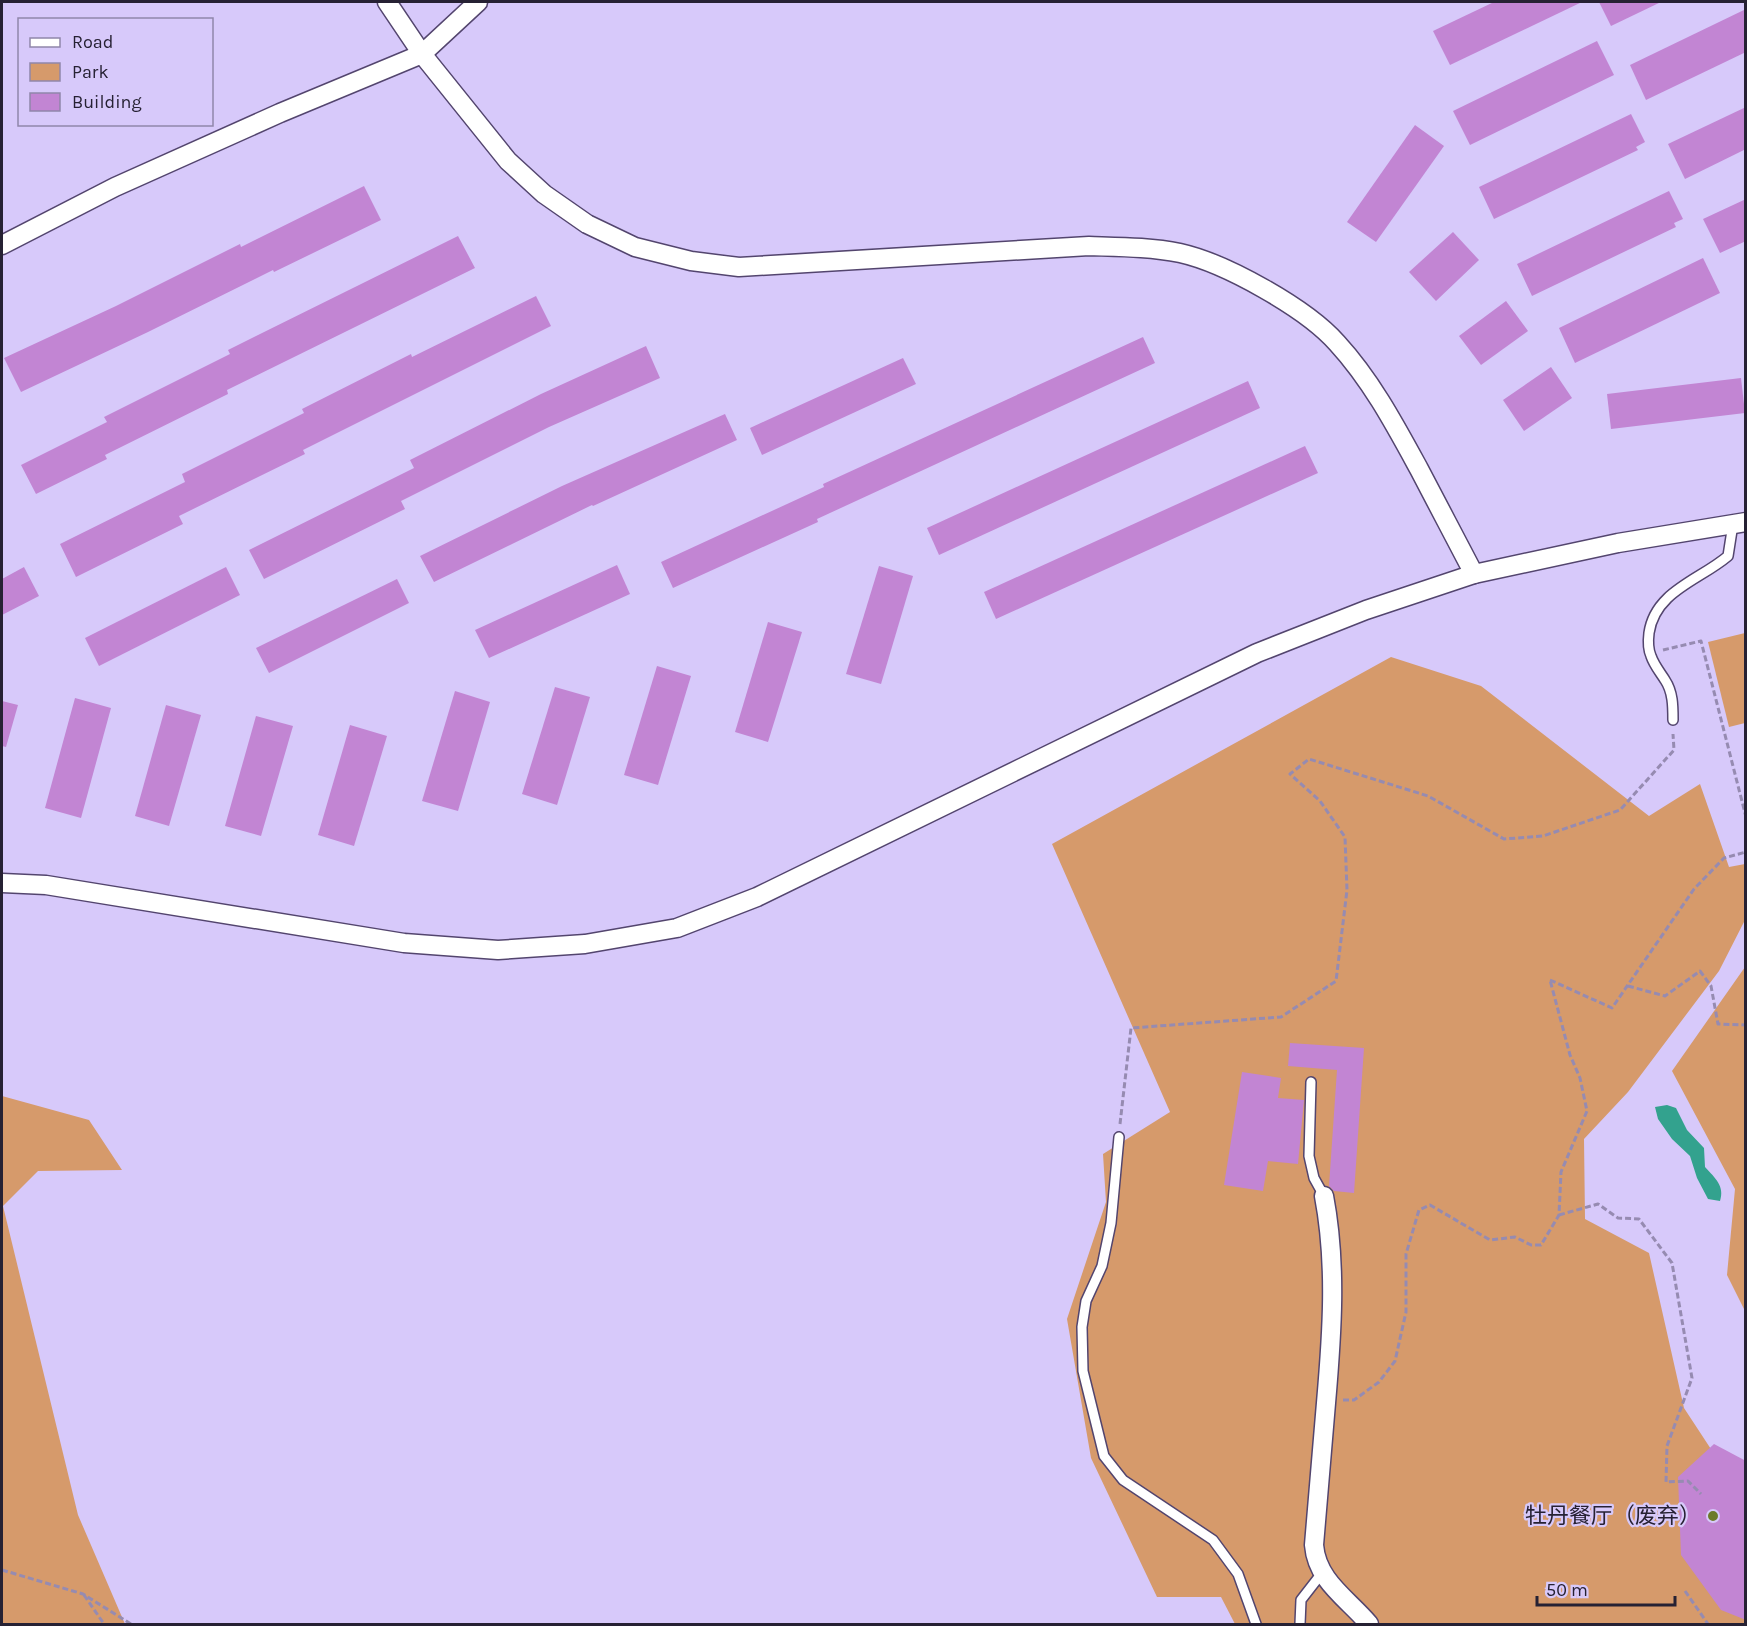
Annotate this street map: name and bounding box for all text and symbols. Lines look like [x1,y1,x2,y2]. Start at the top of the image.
legend [18,18,213,126]
text: Road [72,31,113,53]
text: Park [72,61,109,83]
text: Building [72,91,142,113]
place label: 牡丹餐厅（废弃） [1525,1503,1701,1529]
marker: 牡丹餐厅（废弃） [1706,1509,1720,1523]
scale bar [1537,1569,1675,1607]
text: 50 m [1546,1579,1588,1601]

